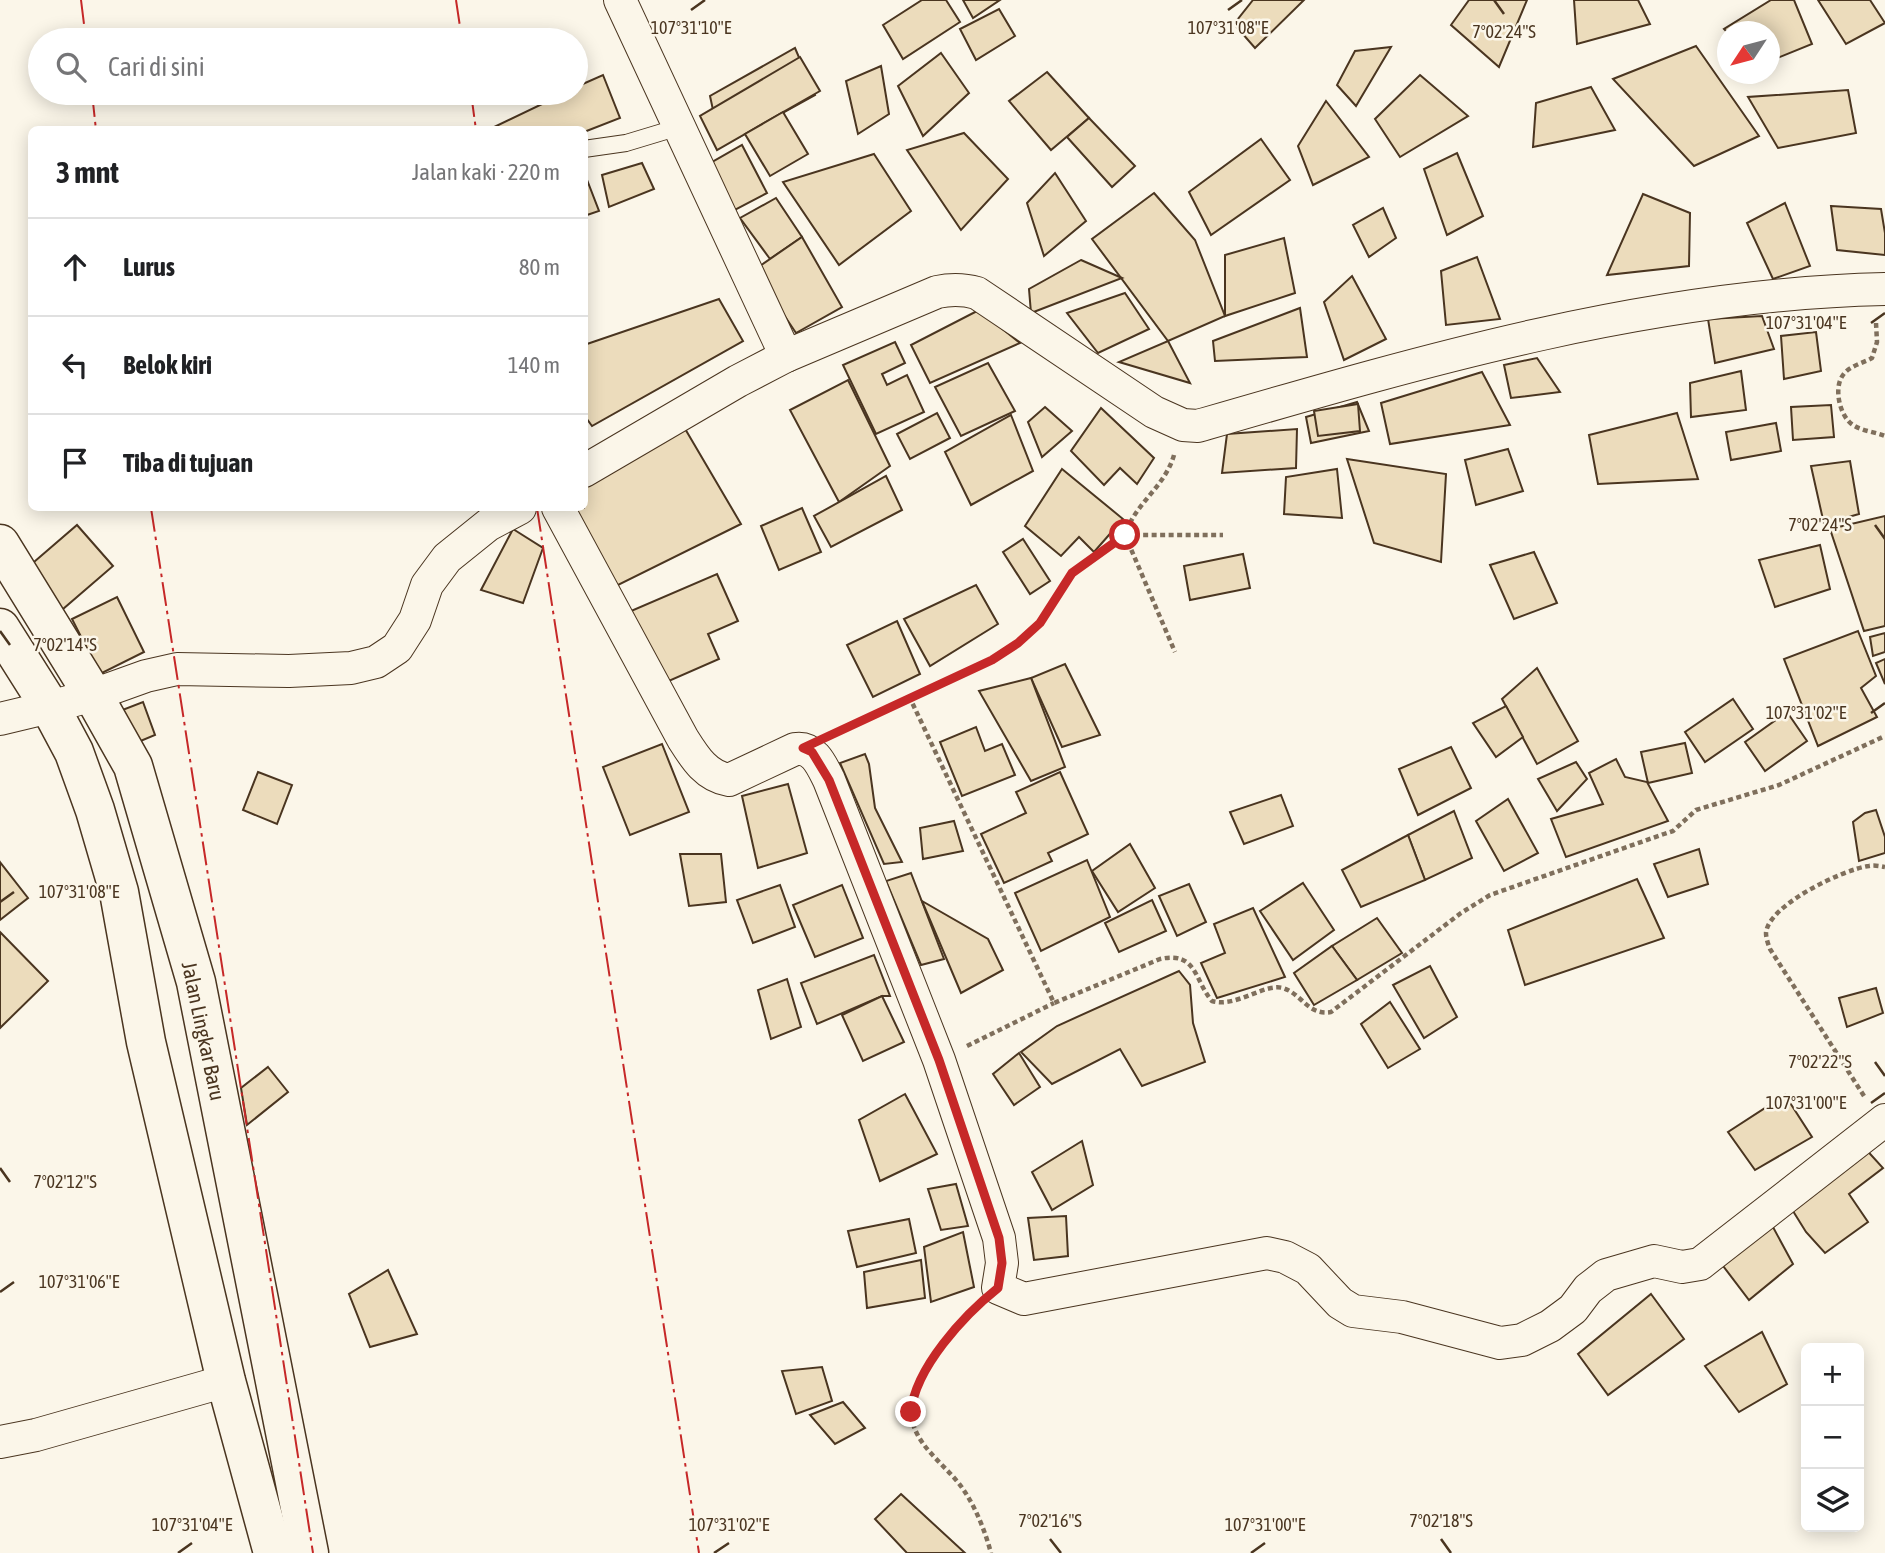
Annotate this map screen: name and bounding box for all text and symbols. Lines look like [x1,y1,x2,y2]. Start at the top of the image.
text: 107°31'10"E [651,17,732,38]
text: 107°31'08"E [1188,17,1269,38]
text: 7°02'24"S [1472,21,1536,42]
north arrow [1717,21,1780,84]
search box [28,28,588,105]
icon: search [52,48,90,86]
text: Cari di sini [108,52,205,82]
text: 3 mnt [56,155,119,189]
text: Jalan kaki · 220 m [412,159,560,185]
icon: ahead [56,248,94,286]
text: Lurus [123,252,175,282]
text: 80 m [519,254,560,280]
text: 107°31'04"E [1766,312,1847,333]
icon: left [56,346,94,384]
text: Belok kiri [123,350,212,380]
text: 140 m [508,352,560,378]
icon: arrive [56,444,94,482]
text: Tiba di tujuan [123,448,253,478]
text: 7°02'24"S [1788,514,1852,535]
route start [1109,519,1140,550]
text: 7°02'14"S [33,634,97,655]
text: 107°31'02"E [1766,702,1847,723]
text: 107°31'08"E [39,881,120,902]
street label: Jalan Lingkar Baru [178,959,230,1103]
text: 7°02'22"S [1788,1051,1852,1072]
text: 107°31'00"E [1766,1092,1847,1113]
text: 7°02'12"S [33,1171,97,1192]
text: 107°31'06"E [39,1271,120,1292]
map controls [1801,1343,1864,1532]
button: + [1801,1343,1864,1406]
route end [895,1396,926,1427]
button: − [1801,1406,1864,1469]
button: layers [1801,1469,1864,1532]
text: 7°02'16"S [1018,1510,1082,1531]
text: 7°02'18"S [1409,1510,1473,1531]
text: 107°31'04"E [152,1514,233,1535]
text: 107°31'02"E [689,1514,770,1535]
text: 107°31'00"E [1225,1514,1306,1535]

